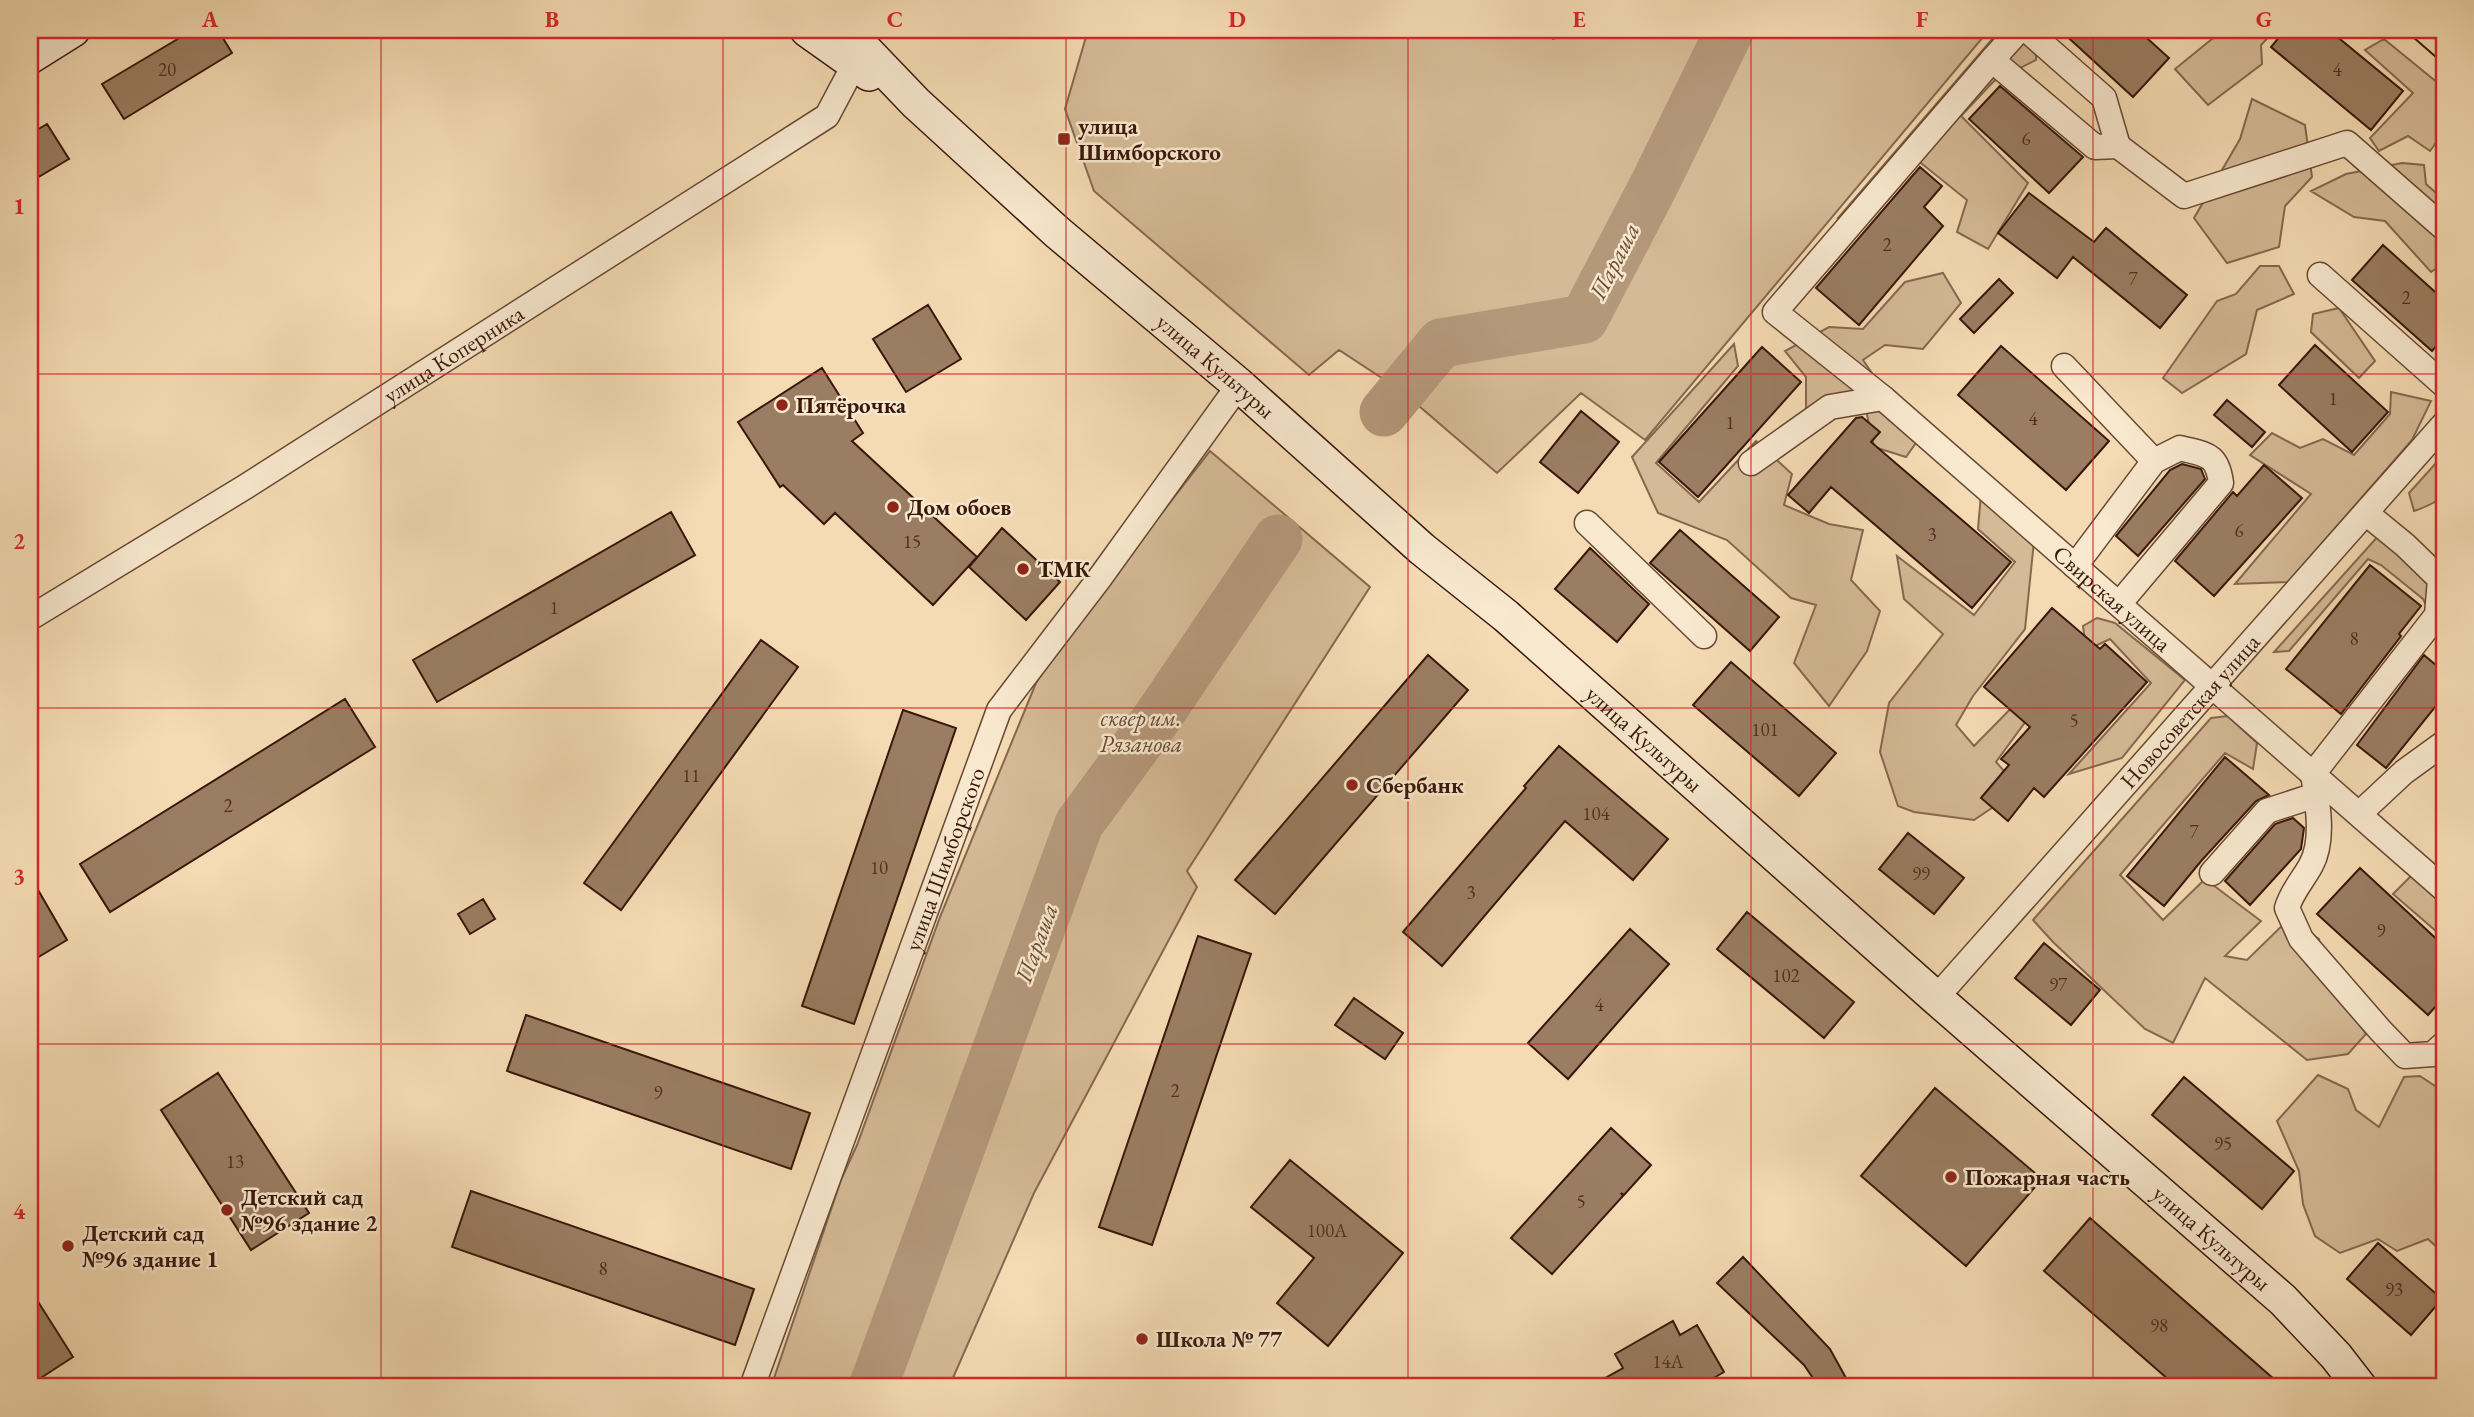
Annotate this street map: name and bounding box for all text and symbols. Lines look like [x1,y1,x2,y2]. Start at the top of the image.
text: A [201,4,219,34]
text: B [545,4,559,34]
text: C [887,4,903,34]
text: D [1228,4,1246,34]
text: E [1572,4,1586,34]
text: F [1916,4,1929,34]
text: G [2256,4,2272,34]
house number: 20 [158,57,176,82]
house number: 4 [2332,57,2342,82]
place label: улица Шимборского [1078,111,1221,167]
house number: 6 [2021,126,2031,151]
marker: улица Шимборского [1056,131,1072,147]
text: 1 [13,191,25,221]
water label: Параша [1581,218,1646,305]
house number: 2 [1882,232,1892,257]
house number: 7 [2128,266,2138,291]
house number: 2 [2401,285,2411,310]
street label: улица Коперника [378,298,530,410]
street label: улица Культуры [1150,307,1281,425]
house number: 1 [2328,386,2338,411]
place label: Пятёрочка [796,390,907,420]
marker: Пятёрочка [774,397,790,413]
house number: 4 [2028,406,2038,431]
house number: 1 [1725,410,1735,435]
place label: Дом обоев [907,492,1011,522]
marker: Дом обоев [885,499,901,515]
house number: 6 [2234,518,2244,543]
house number: 3 [1927,522,1937,547]
text: 2 [13,526,25,556]
house number: 15 [903,529,921,554]
street label: Свирская улица [2047,539,2178,659]
place label: ТМК [1037,554,1091,584]
marker: ТМК [1015,561,1031,577]
house number: 1 [549,595,559,620]
house number: 8 [2349,626,2359,651]
street label: Новосоветская улица [2113,627,2267,795]
street label: улица Культуры [1579,679,1709,799]
park label: сквер им. Рязанова [1100,703,1182,759]
house number: 5 [2069,708,2079,733]
house number: 101 [1751,717,1779,742]
house number: 11 [682,763,700,788]
street label: улица Шимборского [897,763,992,955]
place label: Сбербанк [1366,770,1464,800]
marker: Сбербанк [1344,777,1360,793]
house number: 2 [223,793,233,818]
house number: 104 [1582,801,1611,826]
house number: 7 [2189,819,2199,844]
house number: 10 [870,855,888,880]
text: 3 [13,861,25,891]
house number: 99 [1912,861,1930,886]
house number: 3 [1466,880,1476,905]
water label: Параша [1007,899,1065,988]
house number: 9 [2376,918,2386,943]
house number: 102 [1772,963,1800,988]
house number: 97 [2049,972,2068,997]
house number: 4 [1594,992,1604,1017]
house number: 2 [1170,1078,1180,1103]
house number: 9 [653,1080,663,1105]
house number: 95 [2214,1131,2232,1156]
house number: 13 [226,1149,244,1174]
place label: Пожарная часть [1965,1162,2130,1192]
marker: Пожарная часть [1943,1169,1959,1185]
street label: улица Культуры [2147,1178,2277,1298]
place label: Детский сад №96 здание 2 [241,1182,377,1238]
house number: 5 [1576,1189,1586,1214]
text: 4 [13,1196,26,1226]
marker: Детский сад №96 здание 2 [219,1202,235,1218]
place label: Детский сад №96 здание 1 [82,1218,218,1274]
house number: 100А [1307,1218,1348,1243]
marker: Детский сад №96 здание 1 [60,1238,76,1254]
house number: 8 [598,1256,608,1281]
house number: 93 [2385,1277,2403,1302]
house number: 98 [2150,1313,2168,1338]
place label: Школа № 77 [1156,1324,1283,1354]
marker: Школа № 77 [1134,1331,1150,1347]
house number: 14А [1652,1349,1685,1374]

